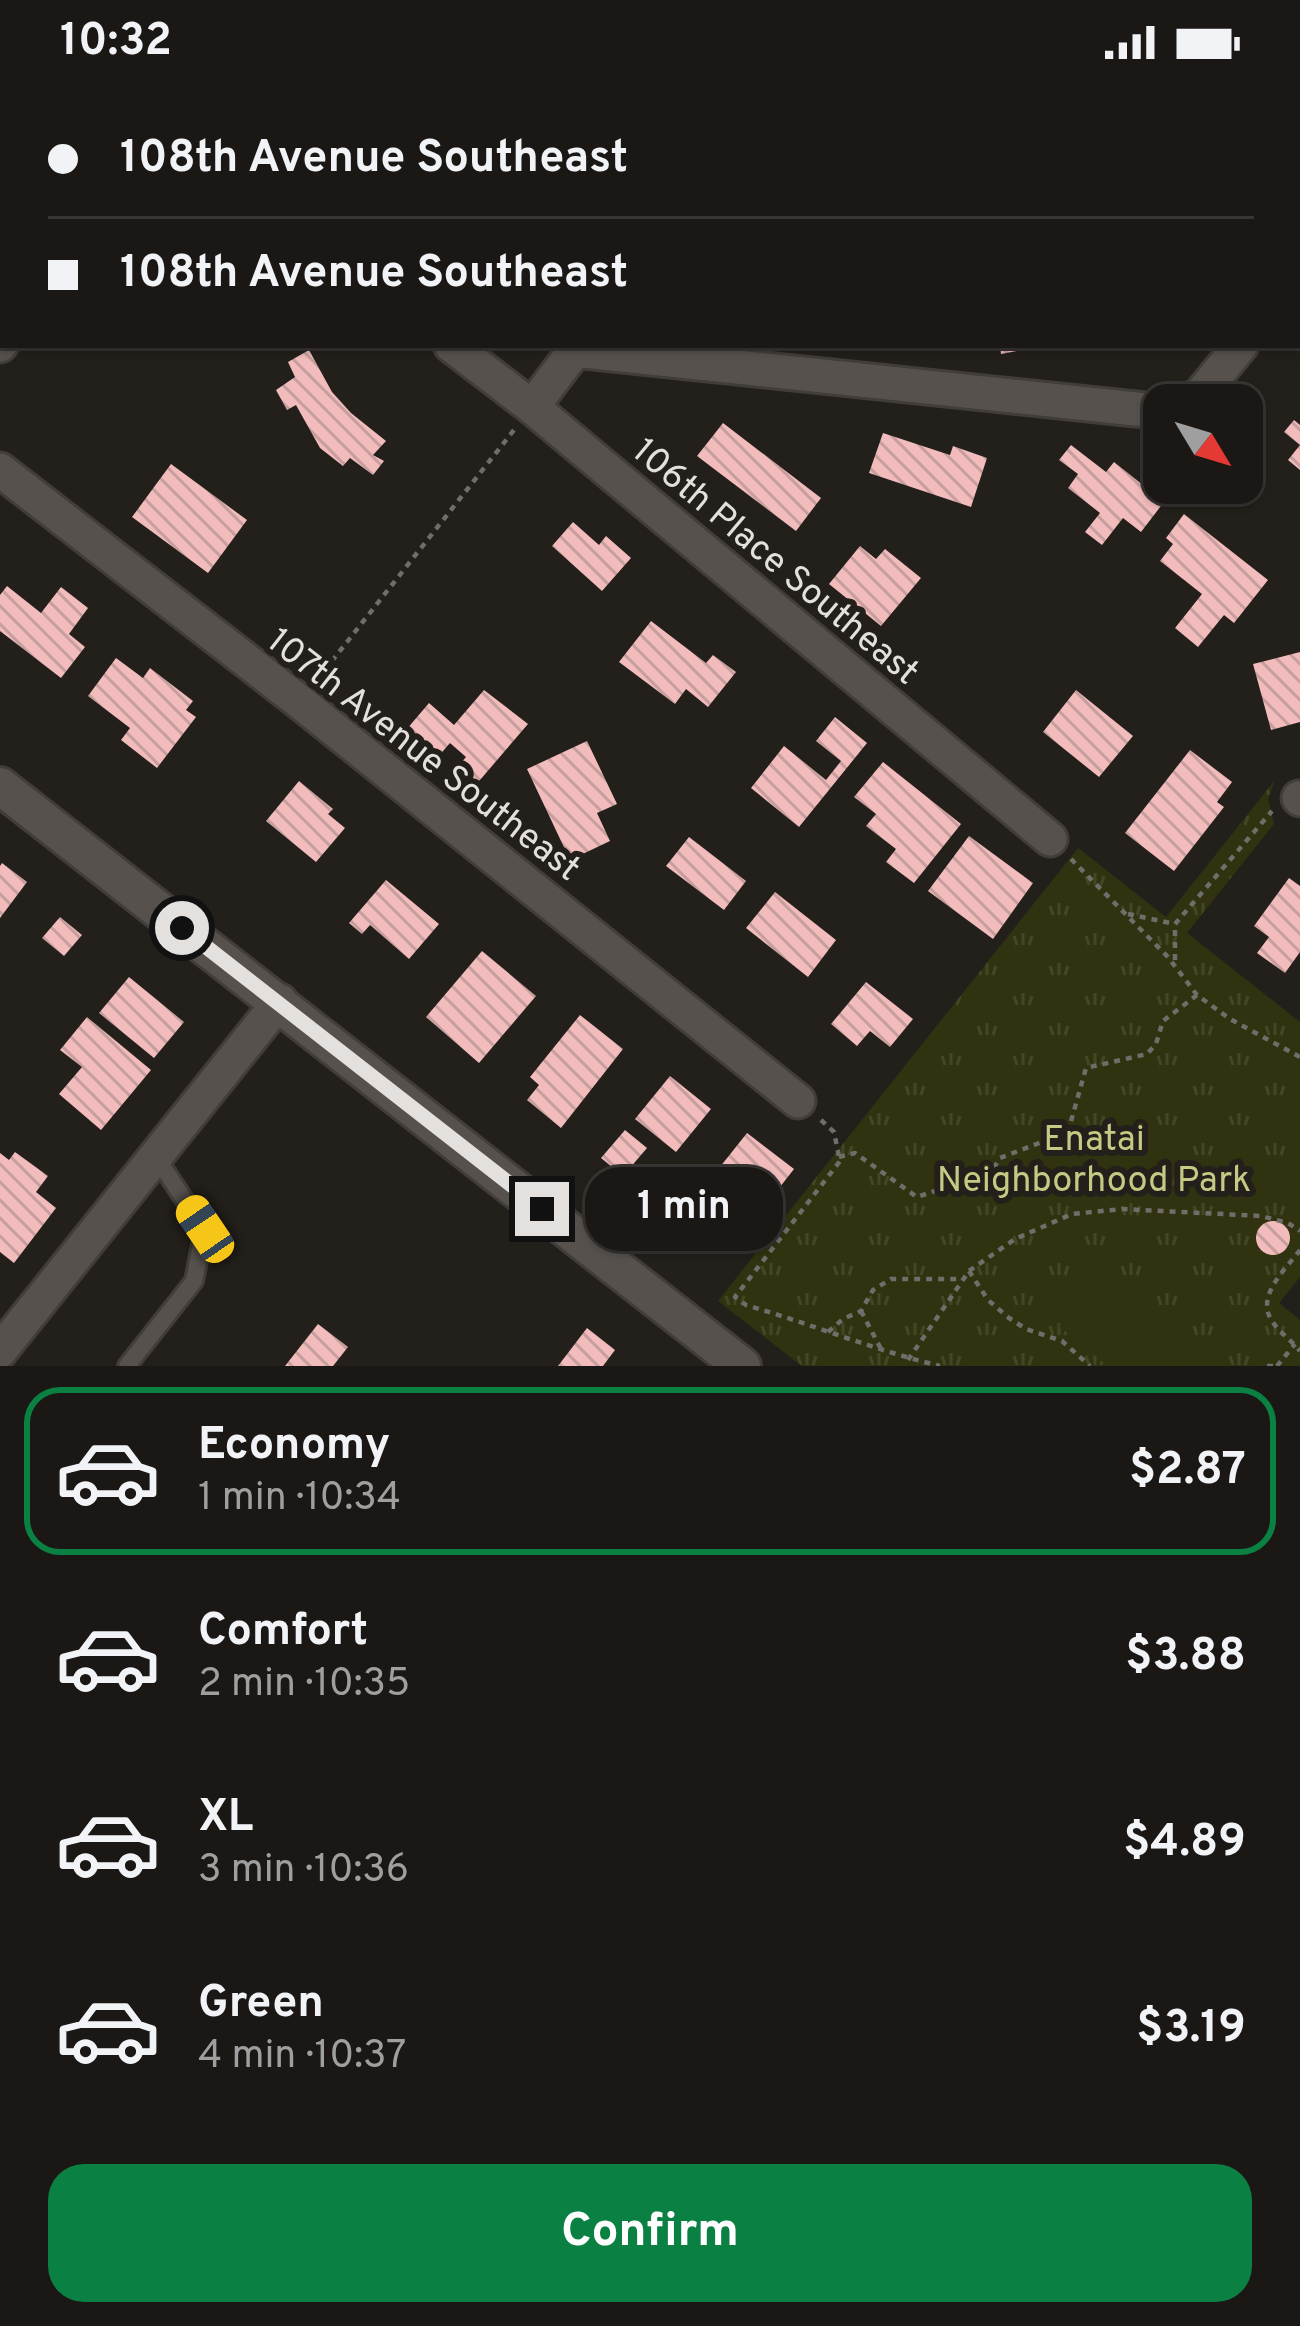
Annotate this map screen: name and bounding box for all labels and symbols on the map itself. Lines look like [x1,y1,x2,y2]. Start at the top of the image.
north arrow [1143,384,1263,504]
street label: 106th Place Southeast [622,430,927,697]
street label: 107th Avenue Southeast [257,619,589,893]
route start [155,901,209,955]
park label: Enatai Neighborhood Park [937,1118,1251,1205]
callout: 1 min [584,1167,782,1251]
route end [515,1182,569,1236]
car [170,1189,240,1269]

